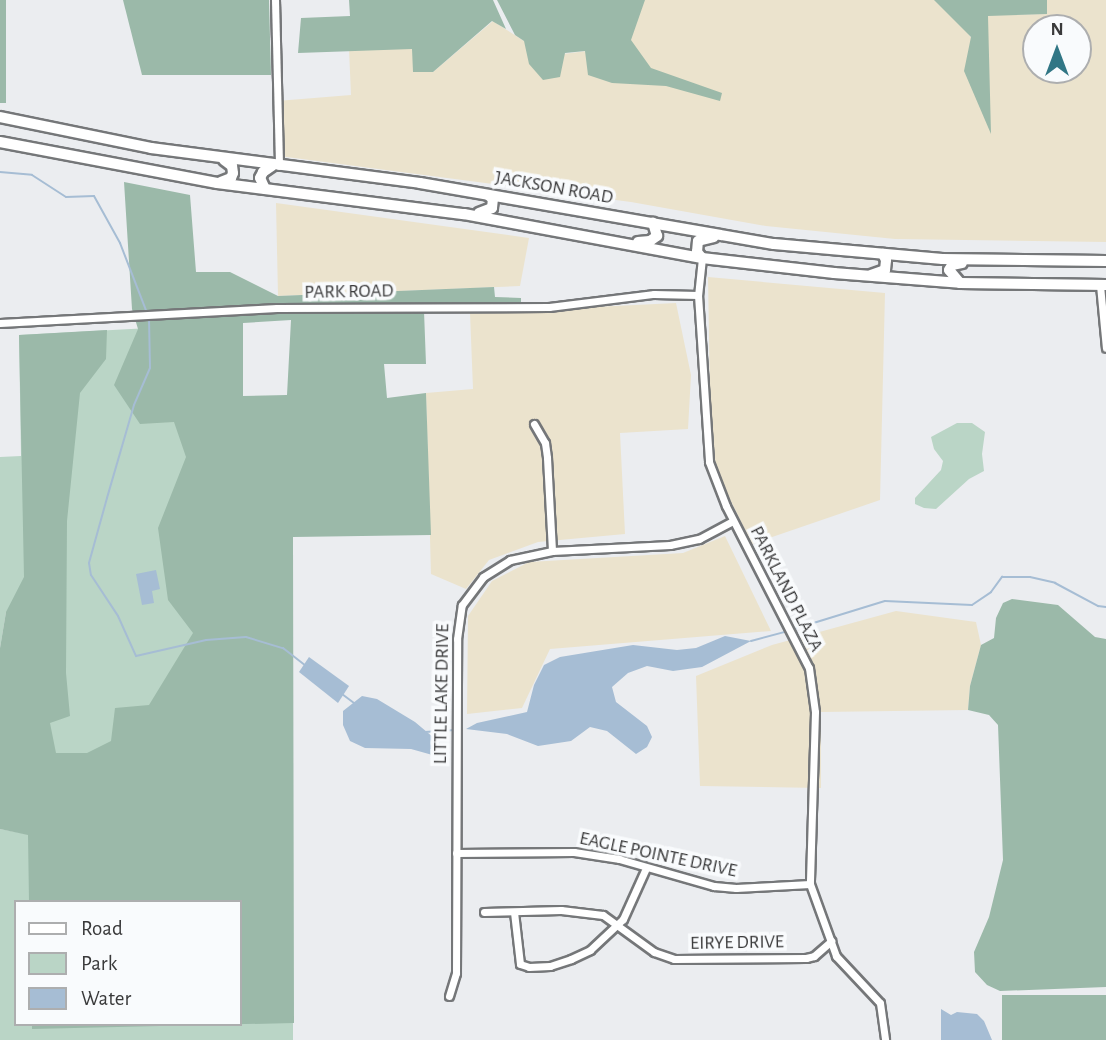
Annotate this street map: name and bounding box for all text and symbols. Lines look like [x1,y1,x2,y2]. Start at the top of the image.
north arrow [1022,14,1092,84]
text: N [1050,20,1064,39]
street label: JACKSON ROAD [493,166,615,210]
street label: PARK ROAD [304,280,394,304]
street label: PARKLAND PLAZA [745,522,827,656]
street label: LITTLE LAKE DRIVE [429,624,455,764]
street label: EAGLE POINTE DRIVE [577,827,739,883]
legend [14,900,242,1026]
text: Road [81,918,123,939]
street label: EIRYE DRIVE [690,931,784,955]
text: Park [81,953,117,974]
text: Water [81,988,131,1009]

